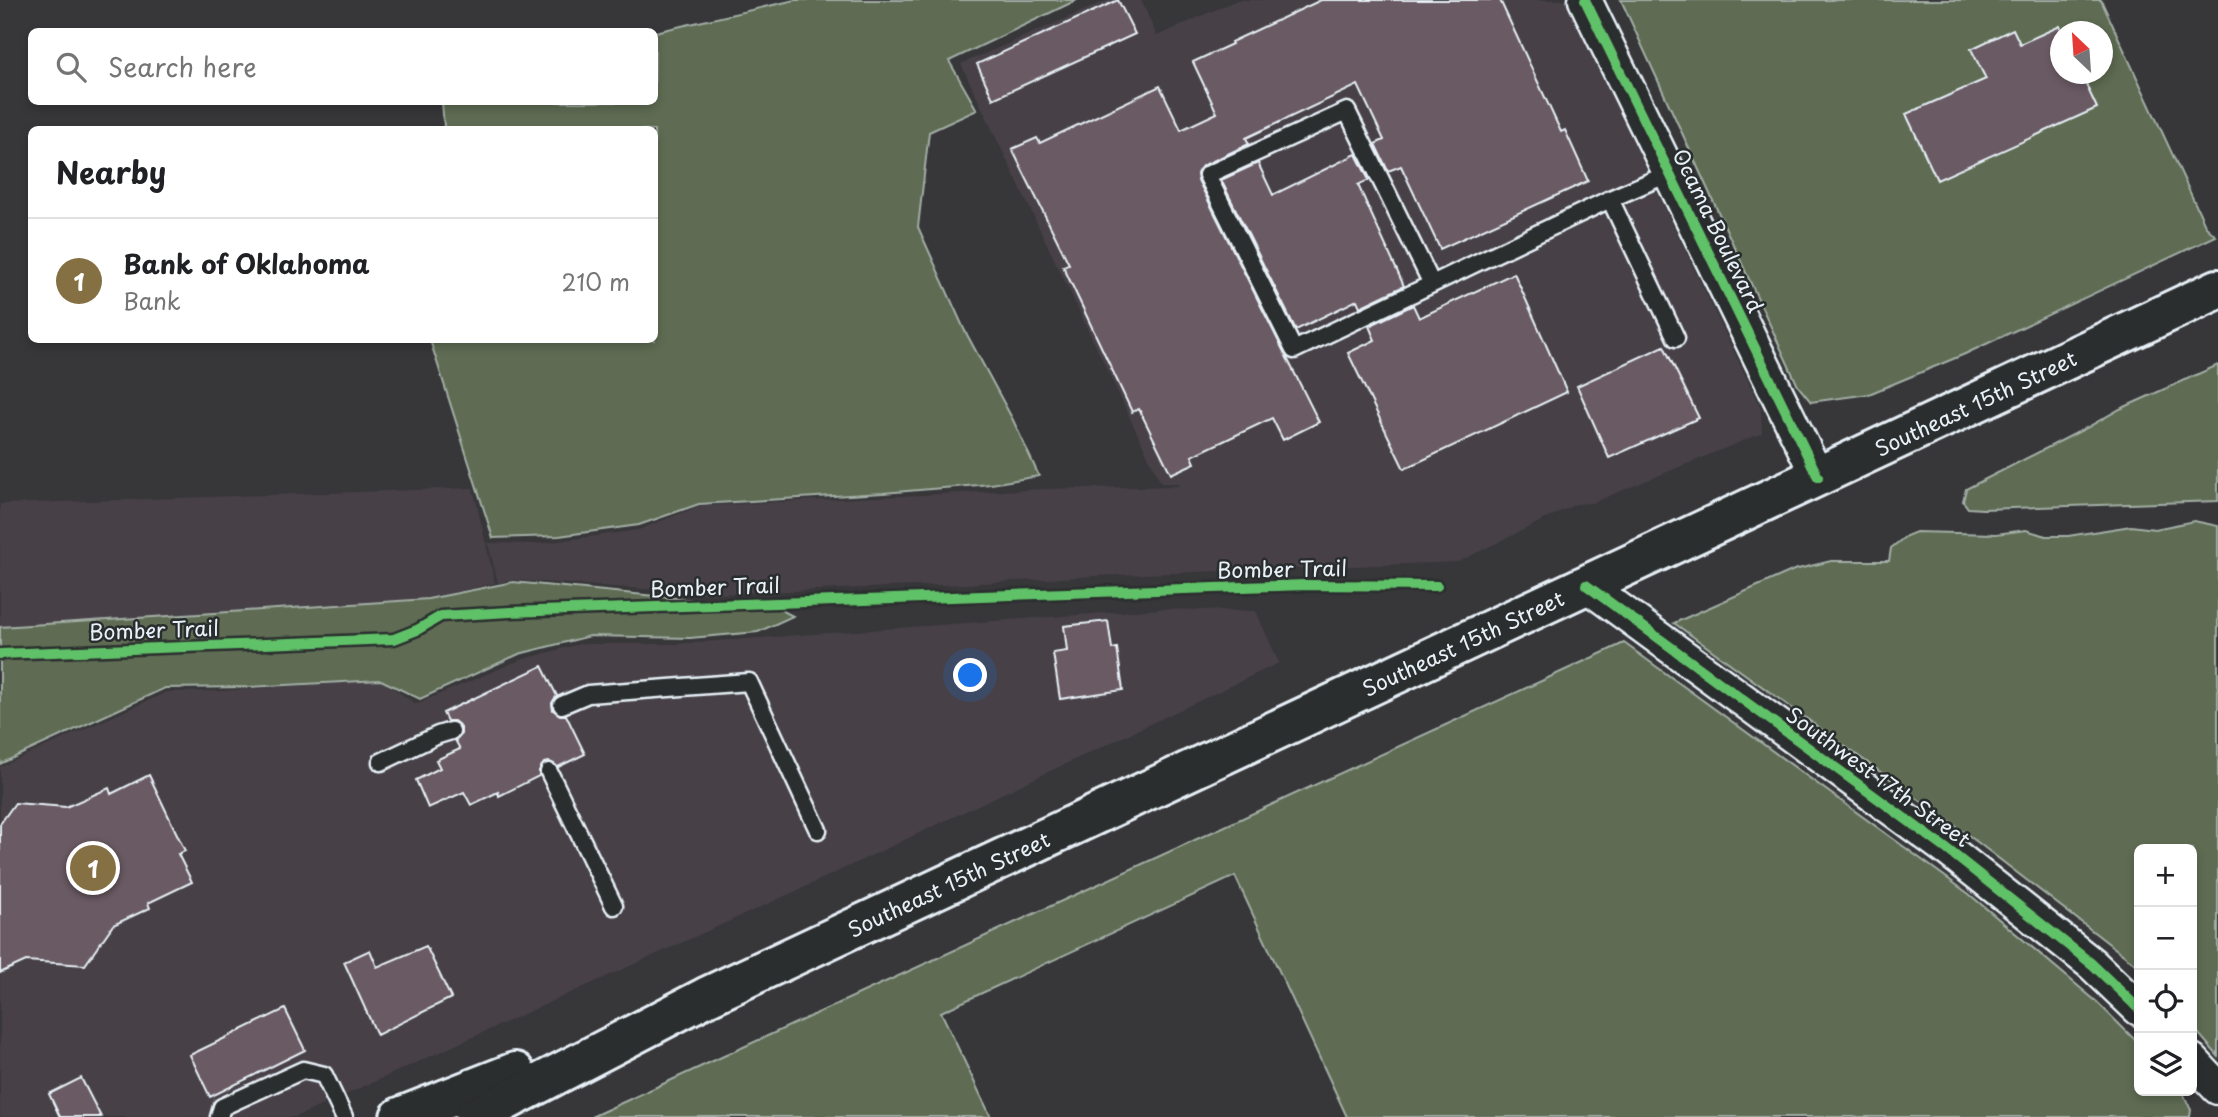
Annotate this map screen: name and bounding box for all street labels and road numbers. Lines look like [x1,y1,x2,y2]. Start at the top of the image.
street label: Ocama Boulevard [1665,143,1773,317]
street label: Southeast 15th Street [1869,342,2082,464]
street label: Bomber Trail [1217,551,1347,585]
street label: Bomber Trail [649,568,781,604]
street label: Southeast 15th Street [1357,582,1569,704]
street label: Bomber Trail [88,611,220,647]
street label: Southwest 17th Street [1780,698,1978,854]
street label: Southeast 15th Street [842,822,1055,945]

